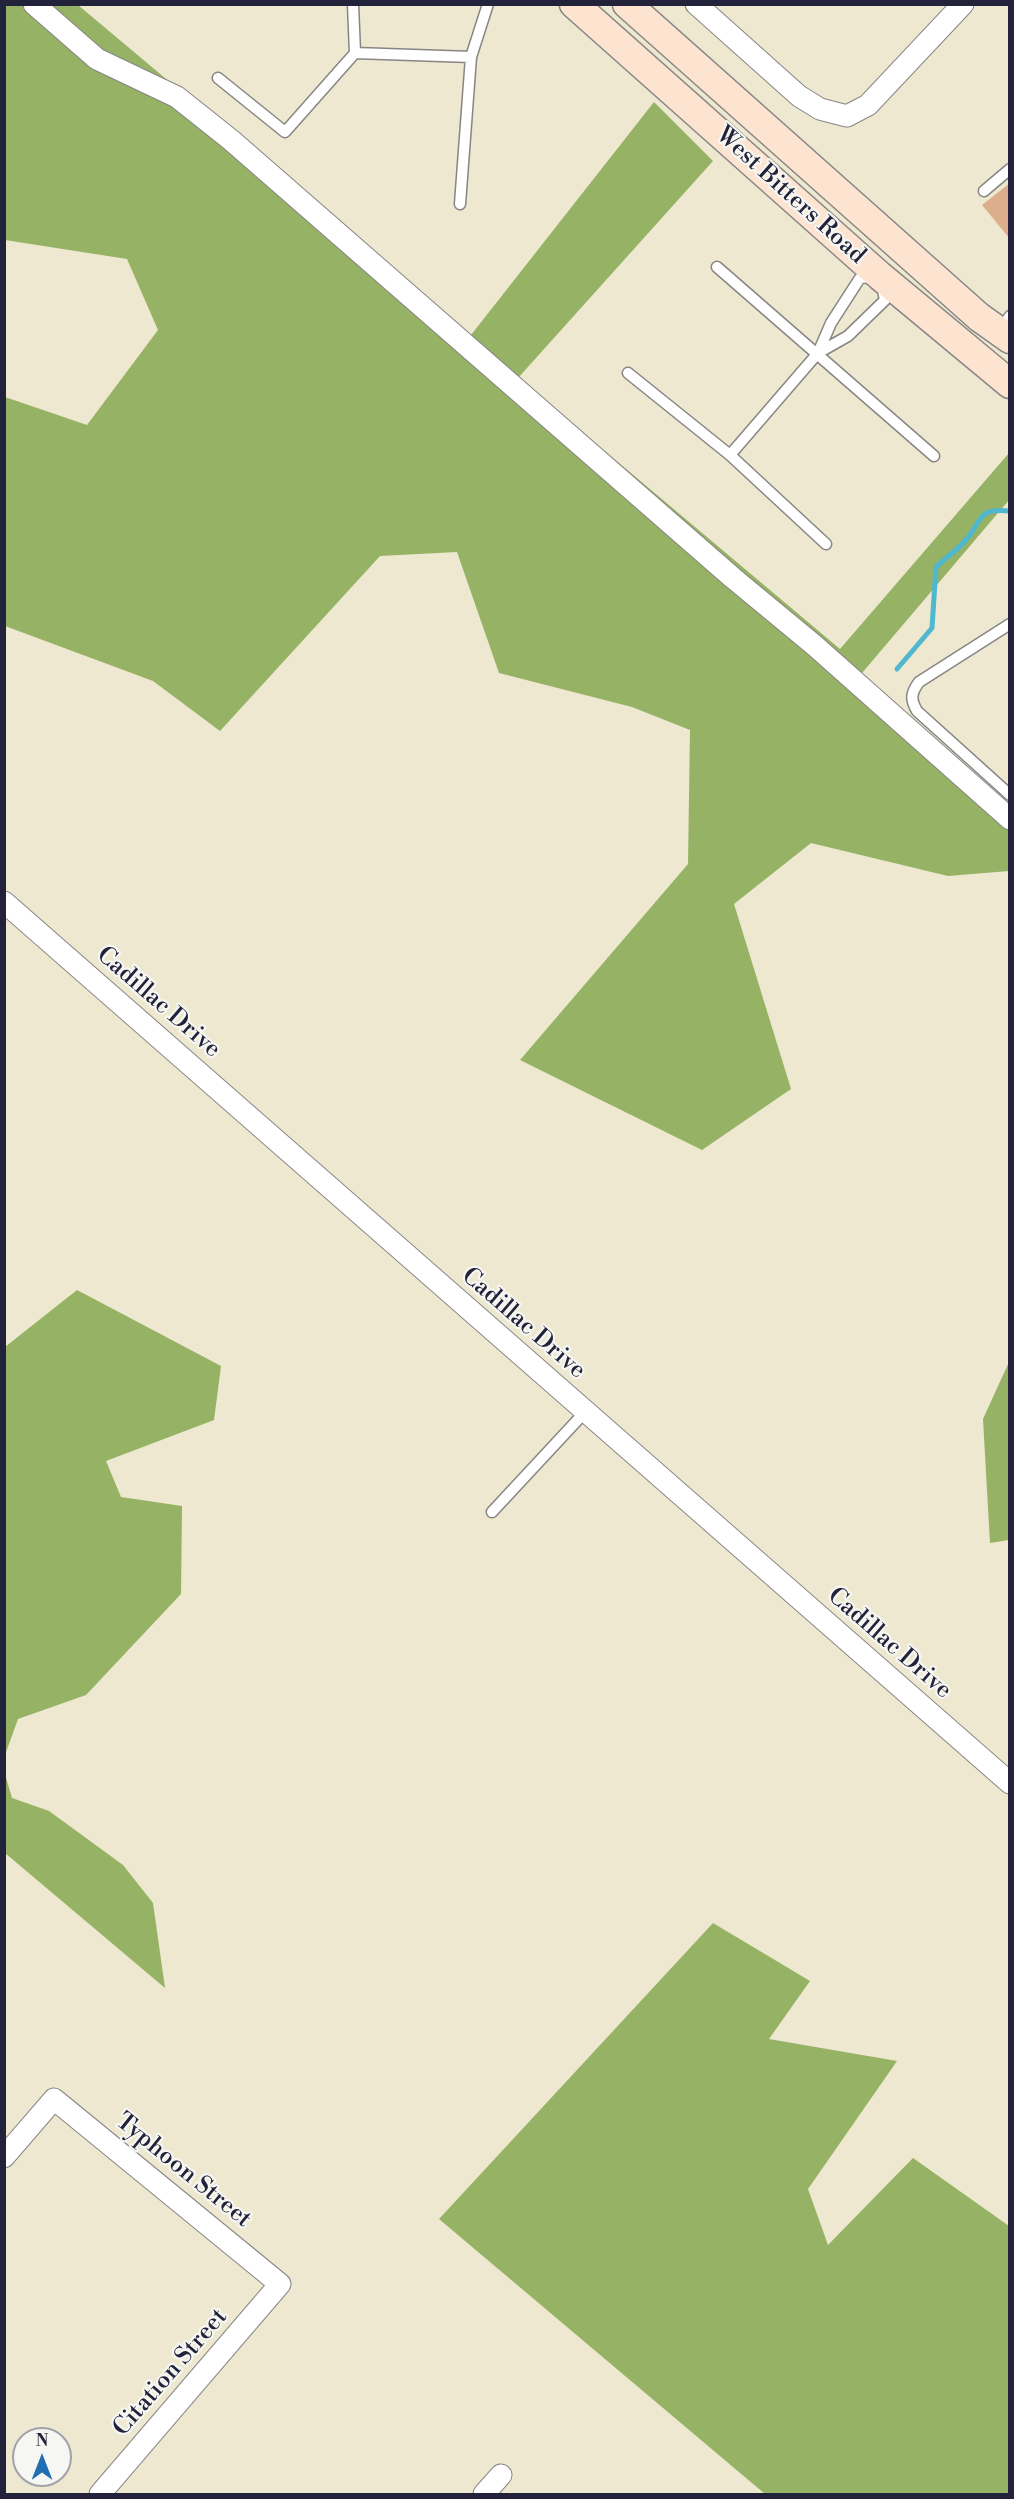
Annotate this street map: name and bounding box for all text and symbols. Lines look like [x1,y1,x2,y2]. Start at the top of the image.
street label: West Bitters Road [709,121,871,271]
street label: Cadillac Drive [90,941,226,1065]
street label: Cadillac Drive [455,1262,591,1386]
street label: Cadillac Drive [821,1582,957,1706]
street label: Typhoon Street [109,2108,257,2234]
street label: Citation Street [108,2303,234,2443]
north arrow [12,2427,72,2487]
text: N [36,2431,48,2451]

